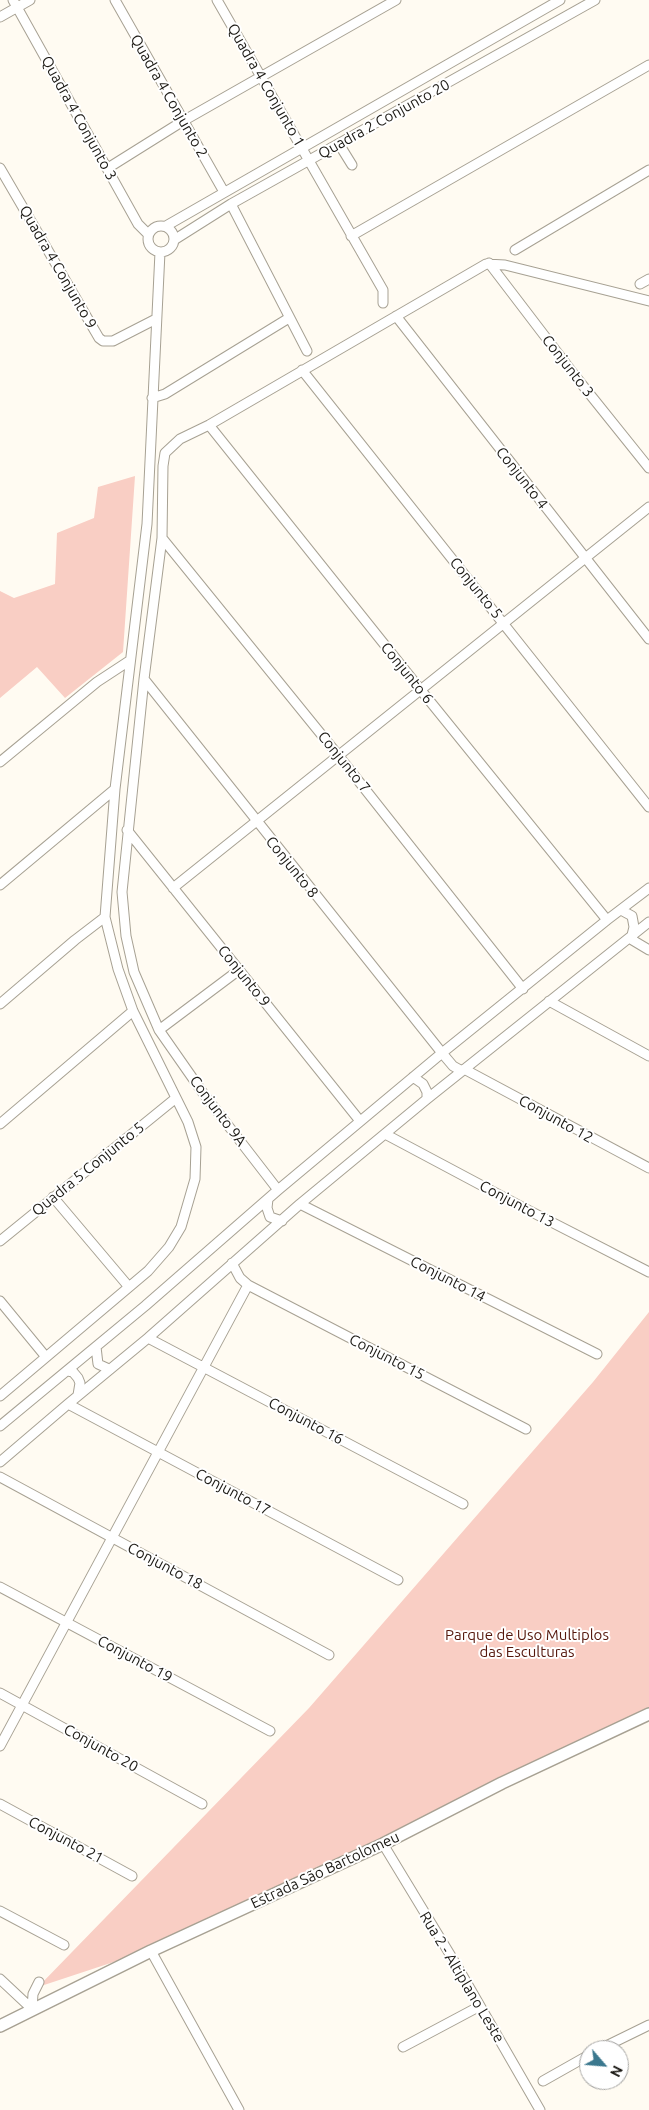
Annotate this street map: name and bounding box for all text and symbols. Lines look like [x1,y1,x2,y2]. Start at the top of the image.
street label: Quadra 4 Conjunto 1 [223,20,309,150]
street label: Quadra 4 Conjunto 2 [126,31,212,161]
street label: Quadra 4 Conjunto 3 [37,53,121,183]
street label: Quadra 2 Conjunto 20 [315,75,453,163]
street label: Quadra 4 Conjunto 9 [15,202,101,332]
street label: Conjunto 3 [538,331,598,401]
street label: Conjunto 4 [492,443,552,513]
street label: Conjunto 5 [446,554,506,622]
street label: Conjunto 6 [377,639,437,707]
street label: Conjunto 7 [314,728,374,796]
street label: Conjunto 8 [262,833,322,901]
street label: Conjunto 9 [214,942,274,1010]
street label: Conjunto 9A [186,1072,250,1150]
street label: Conjunto 12 [516,1091,596,1147]
street label: Quadra 5 Conjunto 5 [28,1118,148,1220]
street label: Conjunto 13 [476,1177,558,1231]
street label: Conjunto 14 [407,1252,489,1306]
street label: Conjunto 15 [346,1330,428,1384]
street label: Conjunto 16 [265,1394,347,1448]
street label: Conjunto 17 [192,1465,274,1519]
street label: Conjunto 18 [124,1539,206,1593]
park label: Parque de Uso Multiplos das Esculturas [445,1626,609,1661]
street label: Conjunto 19 [94,1632,176,1686]
street label: Conjunto 20 [61,1720,141,1776]
street label: Conjunto 21 [25,1813,107,1867]
street label: Estrada São Bartolomeu [248,1828,402,1912]
street label: Rua 2 - Altiplano Leste [416,1908,508,2046]
north arrow [579,2040,629,2090]
text: N [607,2063,626,2080]

